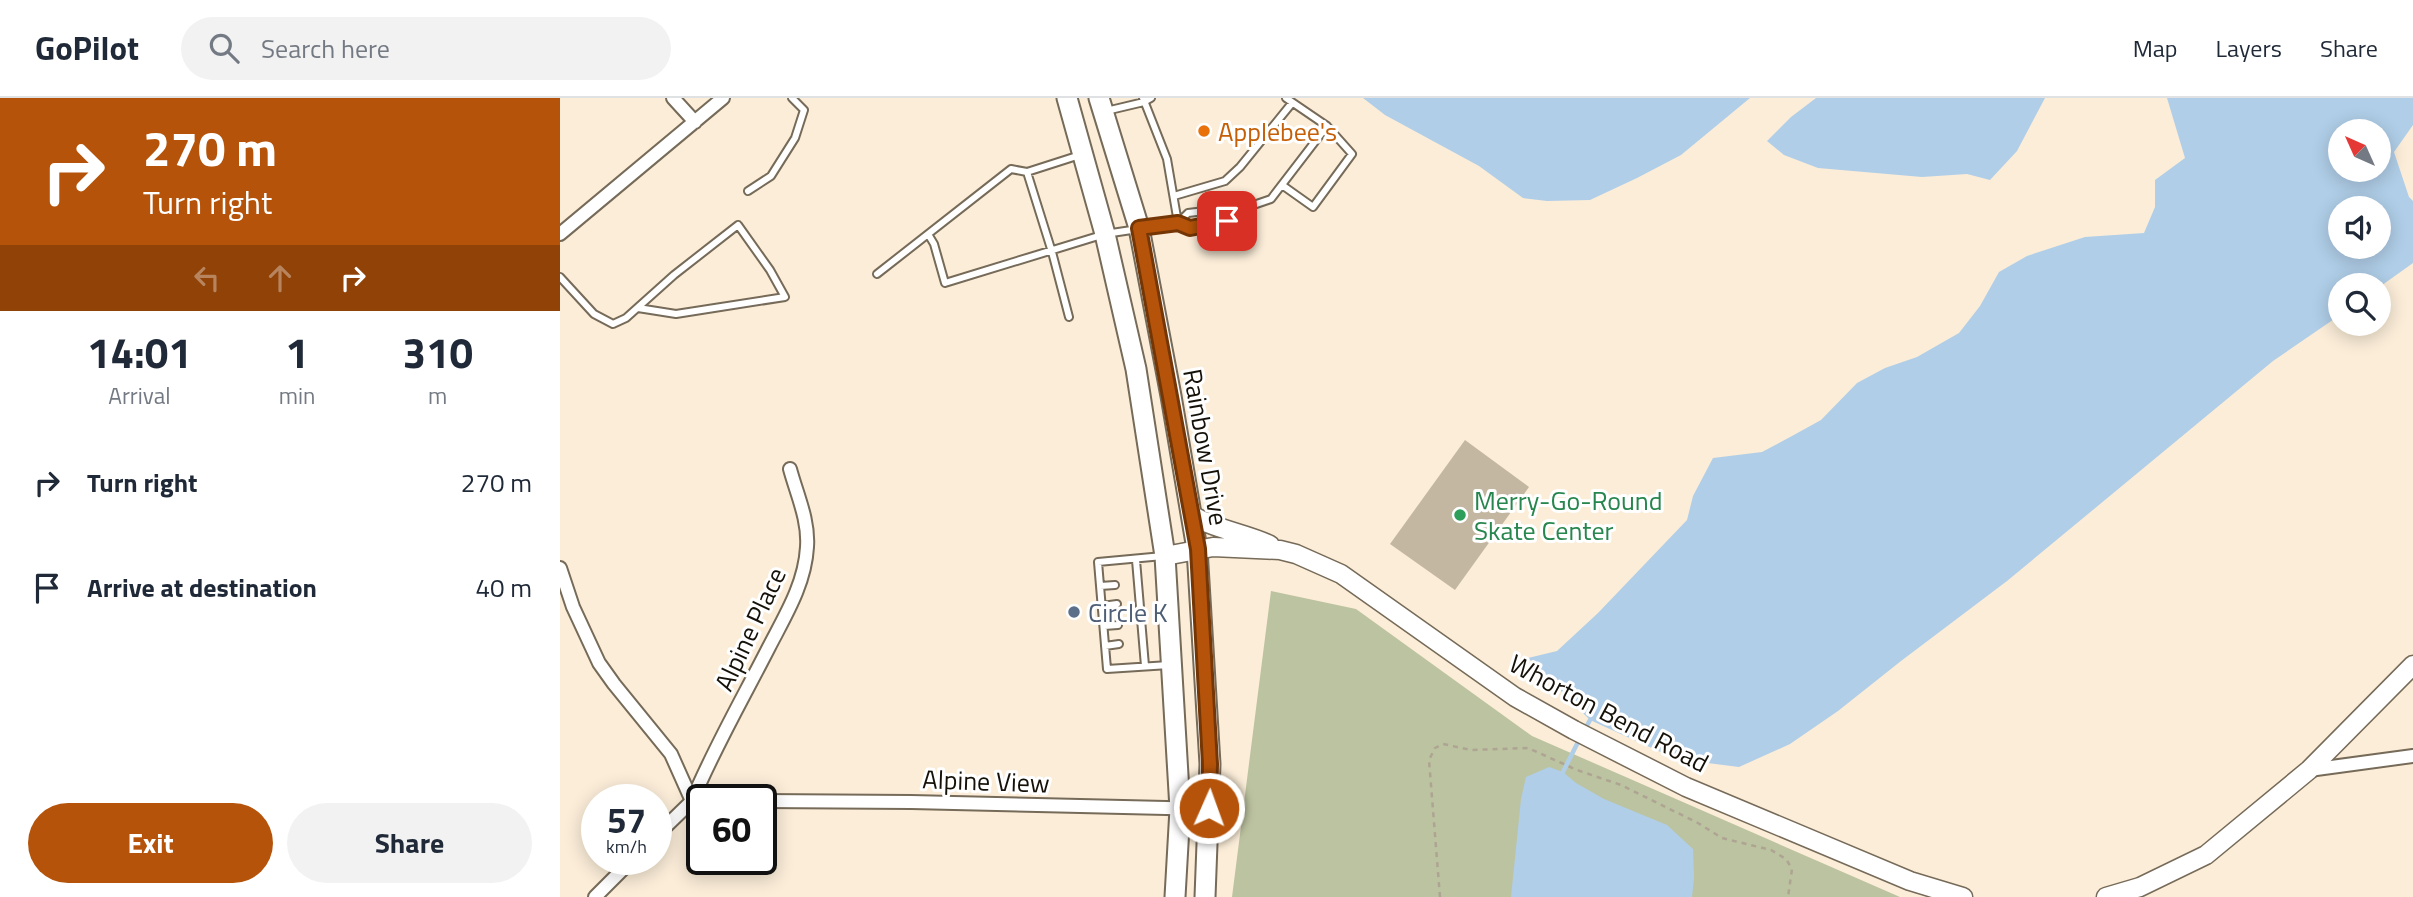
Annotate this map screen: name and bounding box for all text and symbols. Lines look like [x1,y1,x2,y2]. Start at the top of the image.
search box [181,17,671,80]
text: GoPilot [35,23,139,73]
icon: search [205,29,243,67]
text: Search here [261,29,390,68]
text: Map [2133,30,2178,66]
text: Layers [2216,30,2282,66]
text: Share [2320,30,2378,66]
text: 270 m [143,110,277,185]
place label: Applebee's [1218,112,1337,151]
north arrow [2328,119,2390,182]
map controls [2328,119,2391,336]
marker: Applebee's [1196,123,1212,139]
icon: right [28,126,119,217]
text: Turn right [143,178,272,226]
pin [1197,191,1257,251]
button: sound [2328,196,2391,259]
icon: arrive [1208,202,1246,240]
icon: left [188,259,226,297]
icon: ahead [261,259,299,297]
icon: right [334,259,372,297]
button: search [2328,273,2391,336]
text: 14:01 [87,320,192,384]
text: 1 [285,320,309,384]
text: 310 [402,320,473,384]
street label: Rainbow Drive [1173,366,1239,528]
text: Arrival [108,378,171,413]
text: min [279,378,315,413]
text: m [428,378,447,413]
text: Turn right [87,463,198,502]
text: 270 m [461,463,532,502]
icon: right [28,464,66,502]
place label: Merry-Go-Round Skate Center [1474,481,1663,550]
marker: Merry-Go-Round Skate Center [1452,507,1468,523]
street label: Alpine Place [704,561,796,697]
text: Arrive at destination [87,568,317,607]
text: 40 m [475,568,532,607]
icon: arrive [28,569,66,607]
place label: Circle K [1088,593,1168,632]
marker: Circle K [1066,604,1082,620]
street label: Whorton Bend Road [1502,644,1716,782]
street label: Alpine View [922,759,1050,803]
position arrow [1172,771,1246,845]
speed limit sign: 60 [686,784,777,875]
text: 57 [607,793,646,847]
button: Exit [28,803,273,883]
button: Share [287,803,532,883]
text: km/h [606,833,647,860]

